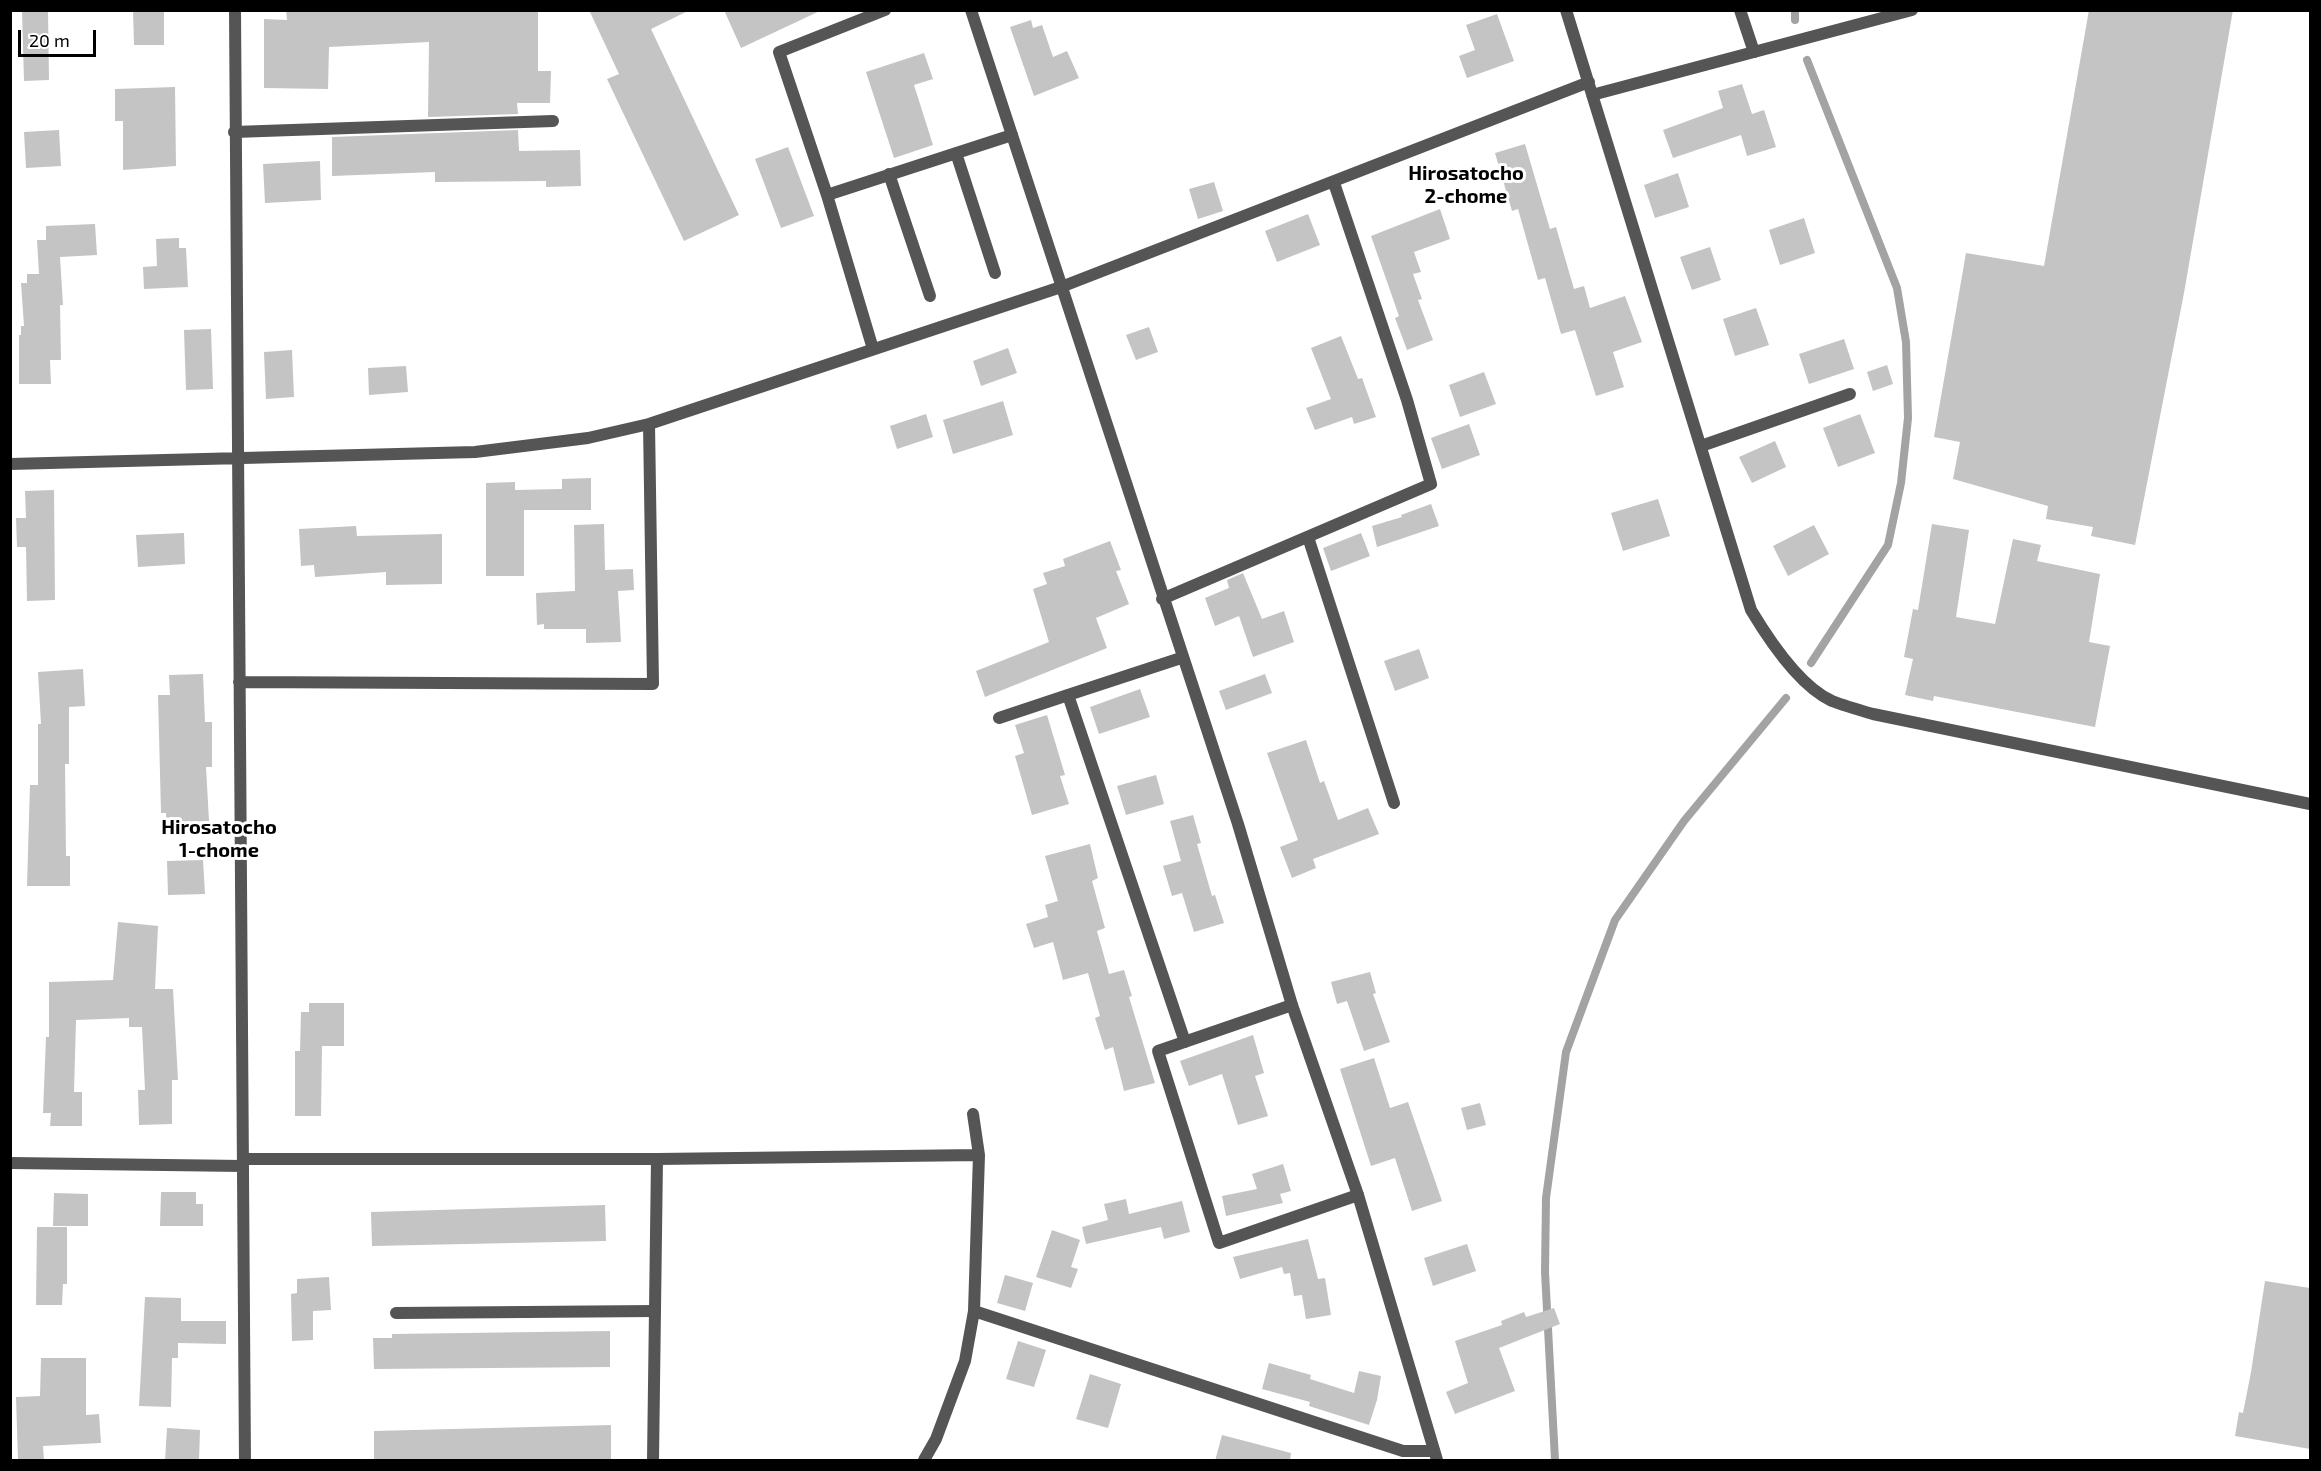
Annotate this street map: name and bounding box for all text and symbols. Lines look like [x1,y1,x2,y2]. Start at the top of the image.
scale bar [21,18,99,56]
text: 20 m [29,29,70,51]
district label: Hirosatocho 2-chome [1408,161,1524,208]
district label: Hirosatocho 1-chome [161,815,277,862]

